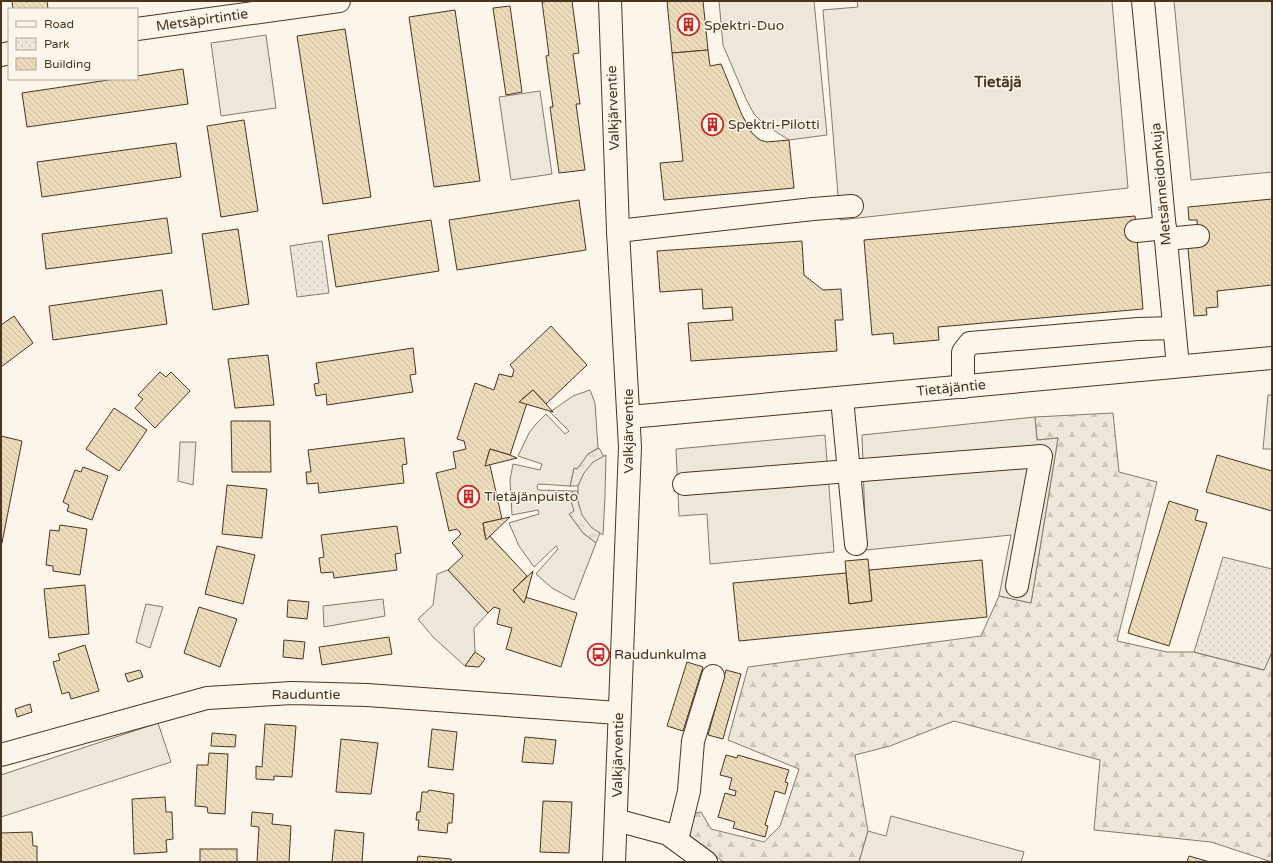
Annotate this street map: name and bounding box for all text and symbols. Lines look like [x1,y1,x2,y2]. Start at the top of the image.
street label: Metsäpirtintie [155,5,249,35]
legend [8,8,138,80]
building icon: Spektri-Duo [675,12,701,38]
text: Road [44,17,74,31]
place label: Spektri-Duo [704,17,784,34]
text: Park [44,37,70,51]
text: Building [44,57,91,71]
street label: Valkjärventie [603,65,623,151]
district label: Tietäjä [973,73,1022,92]
building icon: Spektri-Pilotti [700,111,726,137]
place label: Spektri-Pilotti [728,116,820,133]
street label: Metsänneidonkuja [1147,122,1175,246]
street label: Tietäjäntie [916,376,987,400]
street label: Valkjärventie [620,388,637,474]
building icon: Tietäjänpuisto [456,483,482,509]
place label: Tietäjänpuisto [484,488,578,505]
bus stop icon: Raudunkulma [585,641,611,667]
place label: Raudunkulma [614,646,707,663]
street label: Rauduntie [272,686,340,703]
street label: Valkjärventie [609,712,627,798]

